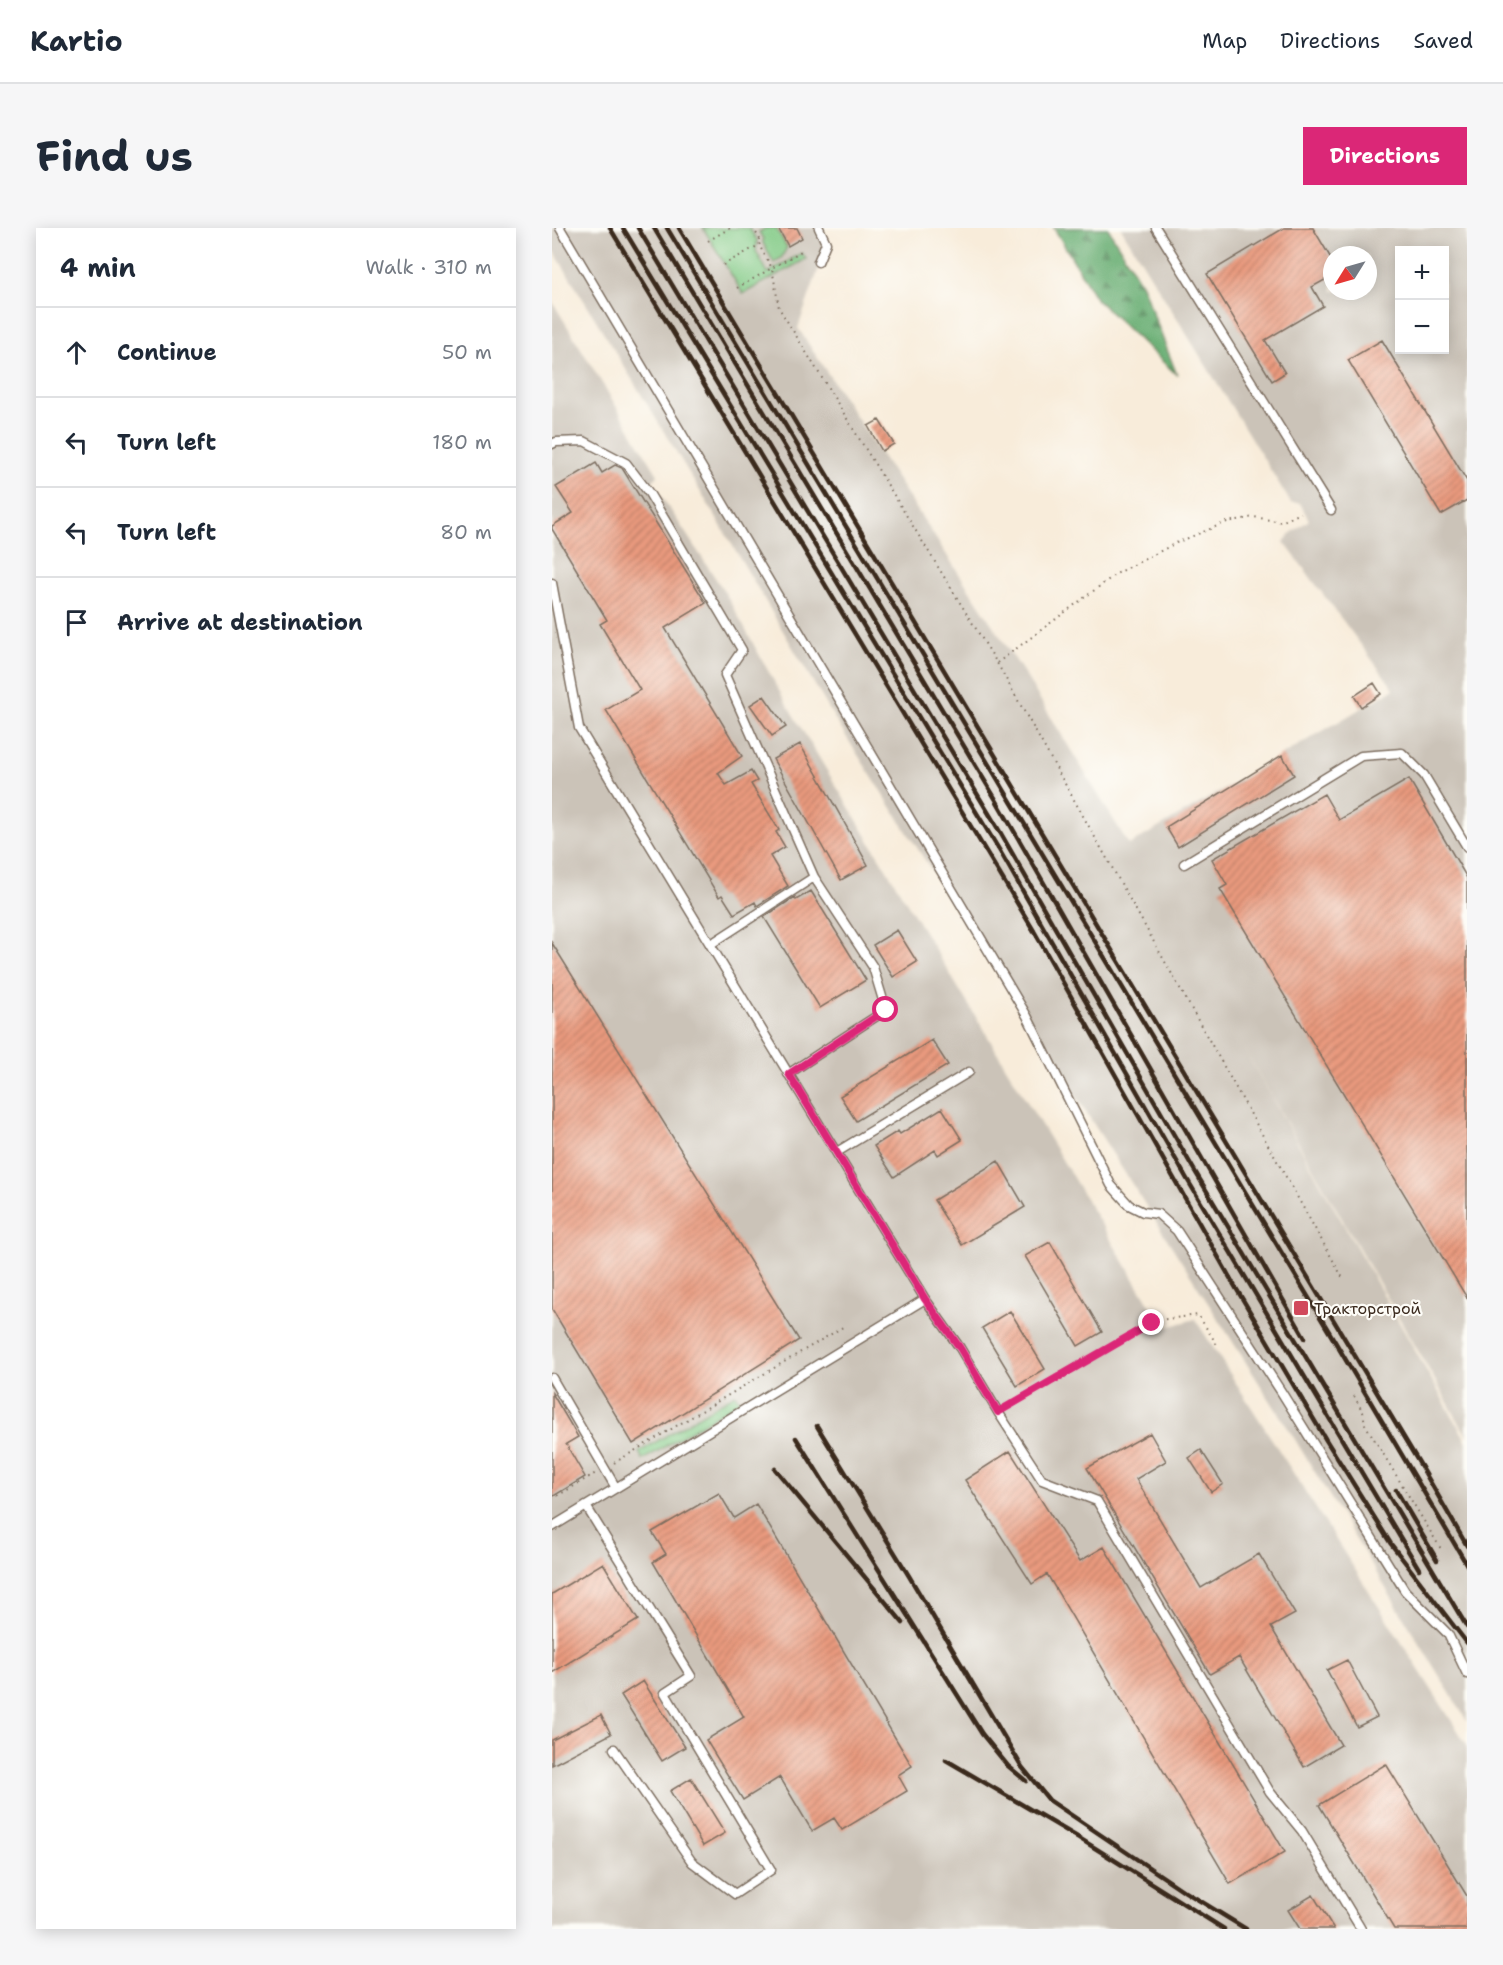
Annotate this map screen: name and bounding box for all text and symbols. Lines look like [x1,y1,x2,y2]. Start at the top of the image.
text: Kartio [30,22,123,60]
text: Map [1202,27,1247,55]
text: Directions [1280,27,1380,55]
text: Saved [1413,27,1473,55]
button: Directions [1303,127,1467,185]
text: Find us [36,128,193,184]
north arrow [1323,246,1377,300]
map controls [1395,246,1449,354]
button: + [1395,246,1449,300]
text: 4 min [60,250,136,285]
text: Walk · 310 m [366,254,492,280]
button: − [1395,300,1449,354]
icon: ahead [60,336,93,369]
text: Continue [117,338,217,367]
text: 50 m [442,339,492,365]
icon: left [60,426,93,459]
text: Turn left [117,428,216,457]
text: 180 m [432,429,492,455]
icon: left [60,516,93,549]
text: Turn left [117,518,216,547]
text: 80 m [440,519,492,545]
icon: arrive [60,606,93,639]
text: Arrive at destination [117,608,363,637]
route start [872,996,898,1022]
place label: Тракторстрой [1314,1298,1421,1319]
marker: Тракторстрой [1292,1299,1310,1317]
route end [1138,1309,1164,1335]

